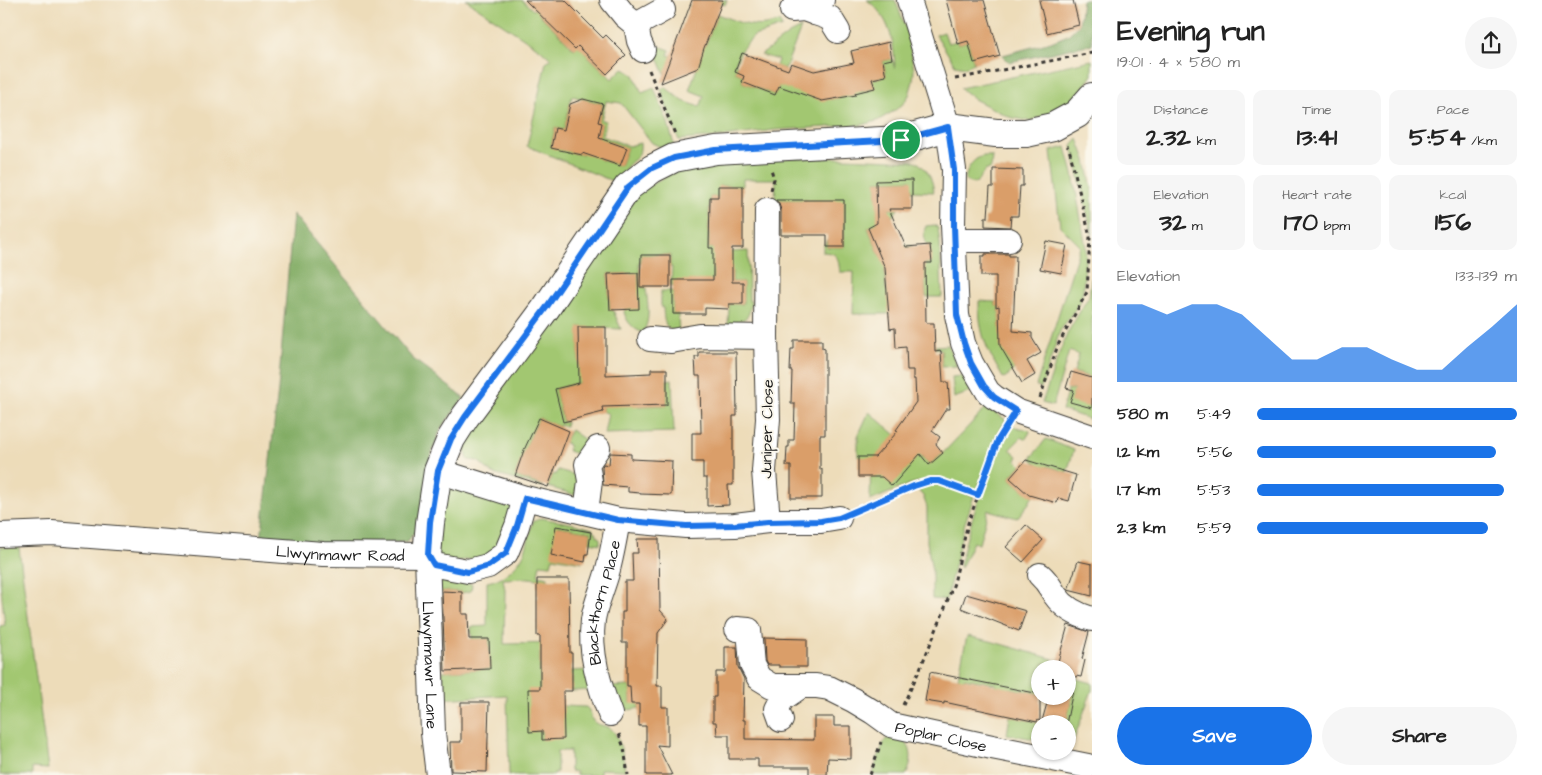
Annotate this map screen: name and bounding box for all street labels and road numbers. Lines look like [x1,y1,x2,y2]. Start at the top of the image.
street label: Juniper Close [755,379,779,479]
street label: Blackthorn Place [582,538,626,667]
street label: Llwynmawr Road [275,540,405,567]
street label: Llwynmawr Lane [416,601,443,730]
street label: Poplar Close [893,716,989,758]

